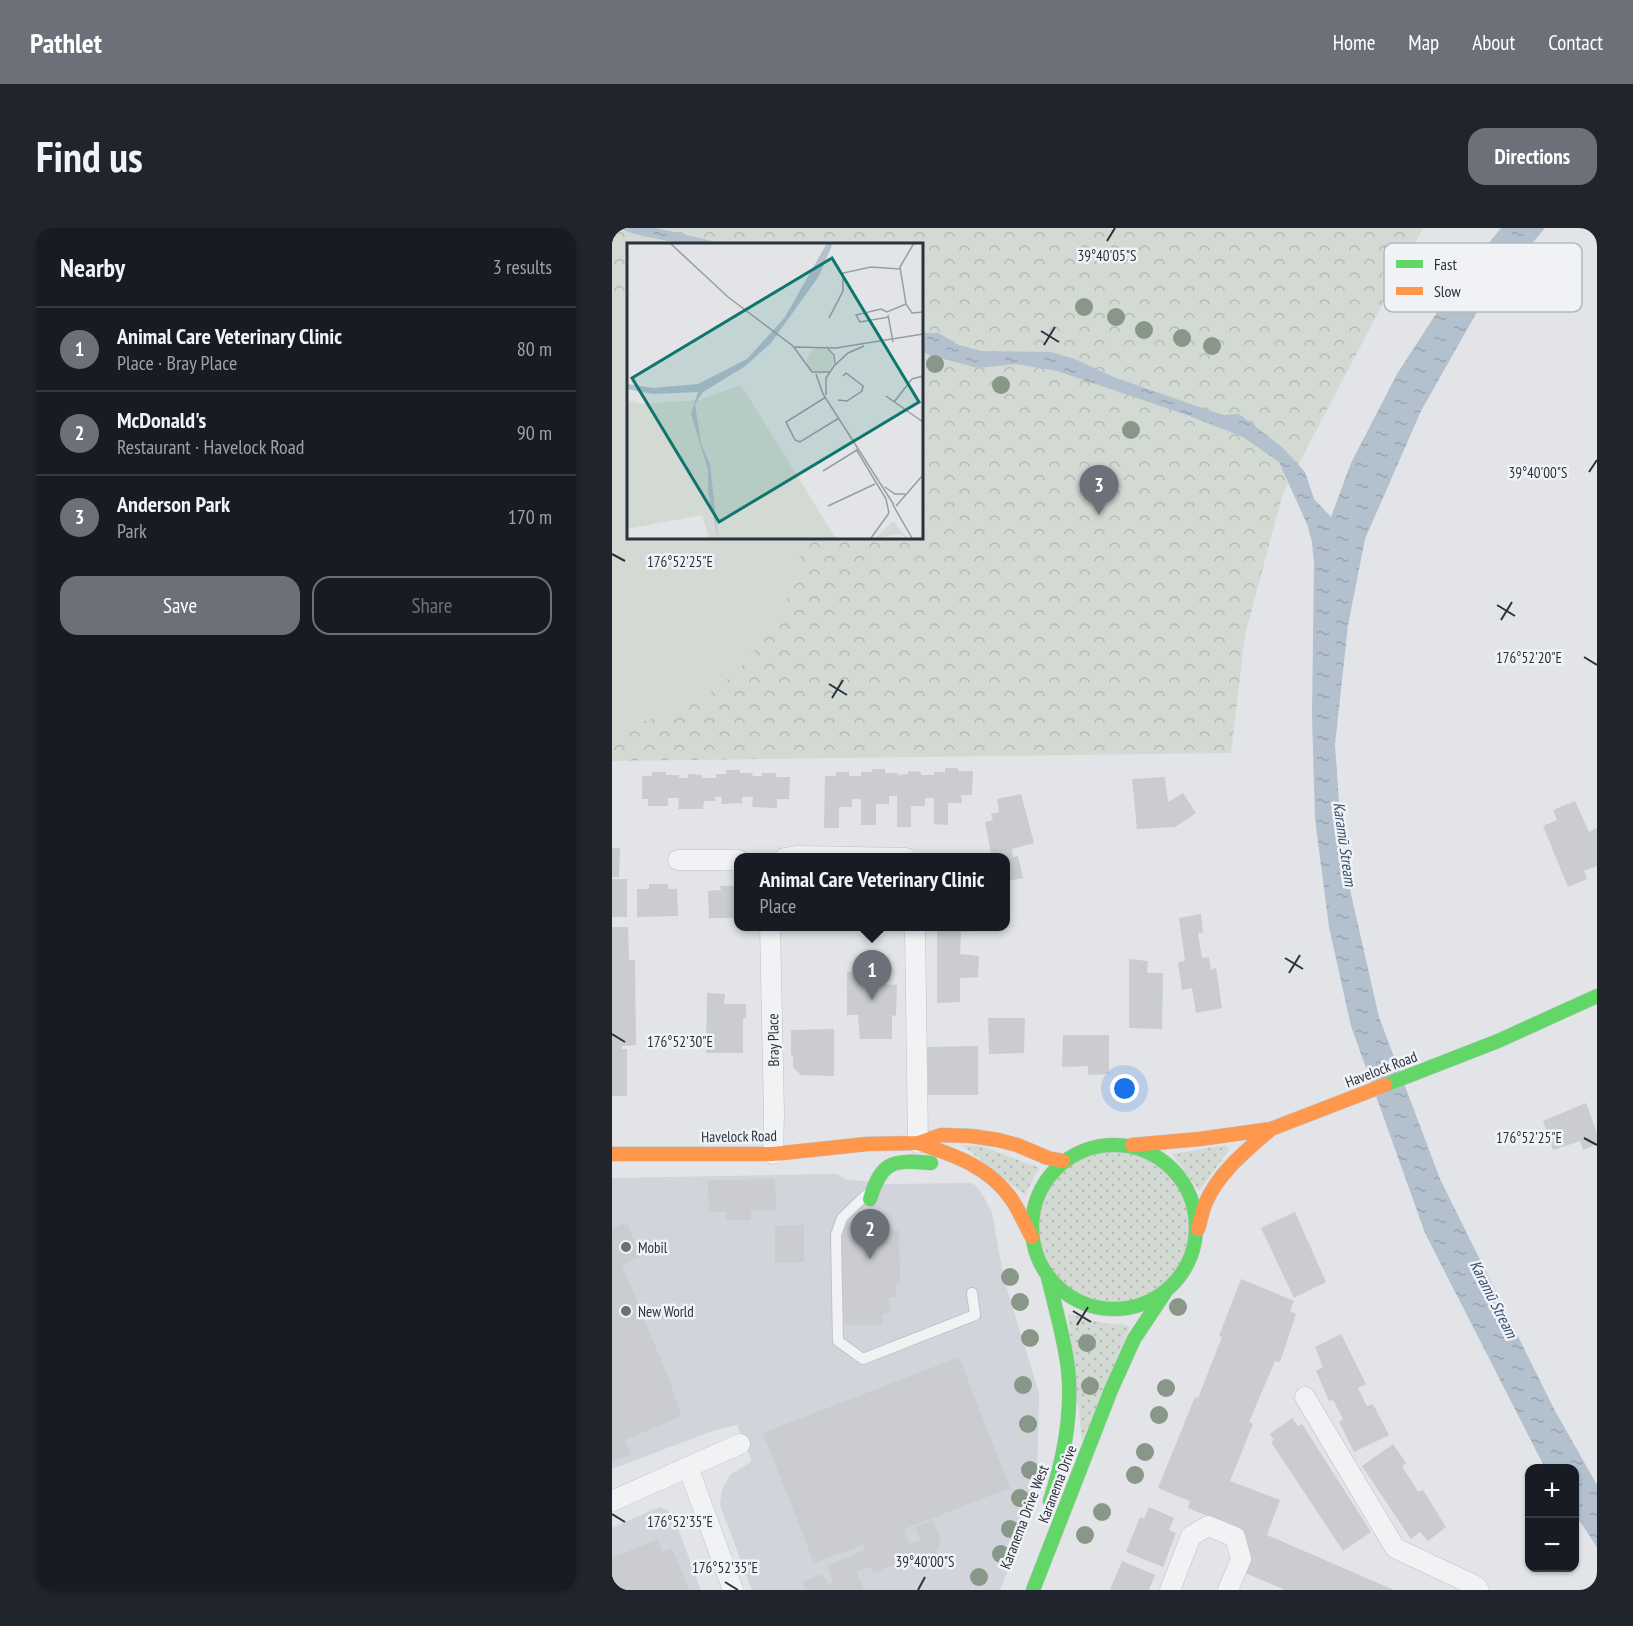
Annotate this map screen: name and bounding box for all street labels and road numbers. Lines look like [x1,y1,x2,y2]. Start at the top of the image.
street label: Bray Place [763,1013,783,1067]
street label: Havelock Road [1342,1047,1420,1091]
street label: Havelock Road [701,1126,777,1146]
street label: Karanema Drive [1033,1442,1081,1526]
street label: Karanema Drive West [995,1462,1053,1572]

